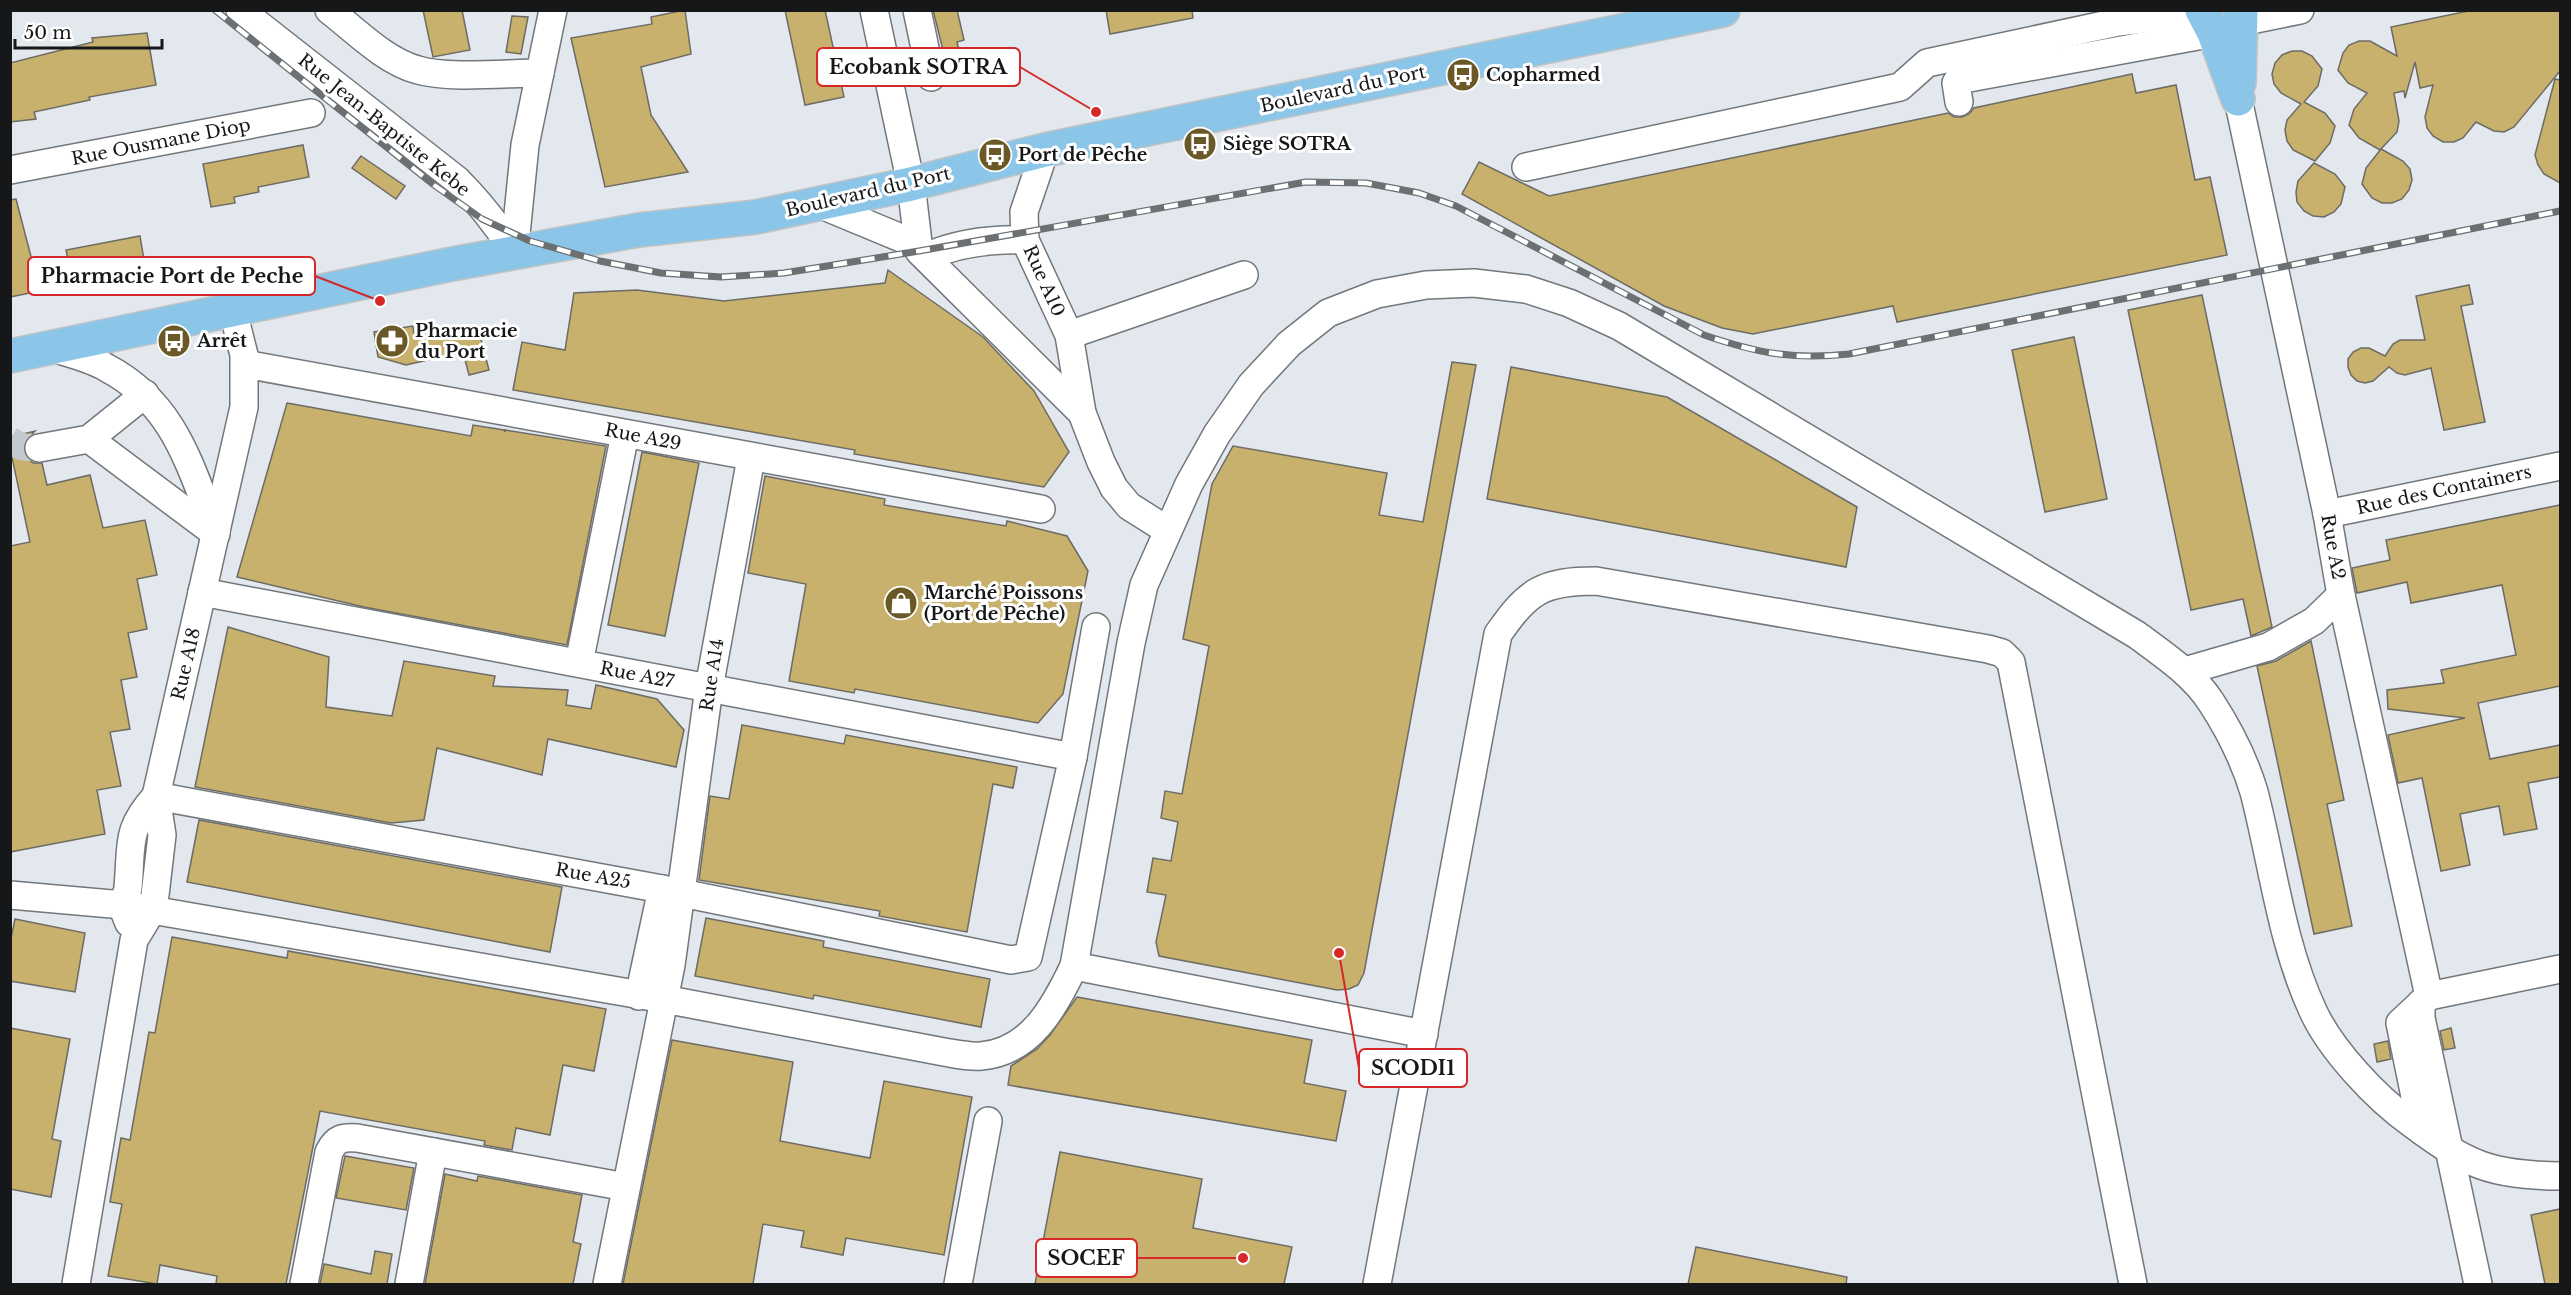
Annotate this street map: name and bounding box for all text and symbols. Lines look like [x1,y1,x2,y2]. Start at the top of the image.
scale bar [15,12,162,50]
text: 50 m [24,22,72,44]
callout: Ecobank SOTRA [817,48,1020,86]
street label: Rue Jean-Baptiste Kebe [294,49,474,201]
text: Ecobank SOTRA [829,55,1008,79]
bus stop icon: Copharmed [1445,57,1481,93]
street label: Boulevard du Port [1258,61,1428,117]
place label: Copharmed [1486,64,1601,86]
street label: Rue Ousmane Diop [69,114,253,170]
bus stop icon: Siège SOTRA [1182,126,1218,162]
place label: Siège SOTRA [1223,133,1353,155]
bus stop icon: Port de Pêche [977,137,1013,173]
place label: Port de Pêche [1018,144,1147,166]
street label: Boulevard du Port [783,162,953,222]
street label: Rue A10 [1019,242,1069,320]
callout: Pharmacie Port de Peche [28,257,315,295]
text: Pharmacie Port de Peche [41,264,303,288]
place label: Pharmacie du Port [415,320,517,363]
bus stop icon: Arrêt [156,323,192,359]
pharmacy icon: Pharmacie du Port [374,323,410,359]
place label: Arrêt [196,330,247,352]
street label: Rue A29 [603,419,683,455]
street label: Rue des Containers [2354,461,2534,519]
street label: Rue A2 [2316,513,2350,581]
place label: Marché Poissons (Port de Pêche) [924,582,1083,625]
shop icon: Marché Poissons (Port de Pêche) [883,585,919,621]
street label: Rue A18 [167,626,205,702]
street label: Rue A14 [695,637,729,713]
street label: Rue A27 [598,657,677,693]
street label: Rue A25 [554,859,632,893]
callout: SCODI1 [1359,1049,1467,1087]
text: SCODI1 [1371,1056,1455,1080]
callout: SOCEF [1036,1239,1137,1277]
text: SOCEF [1047,1246,1125,1270]

